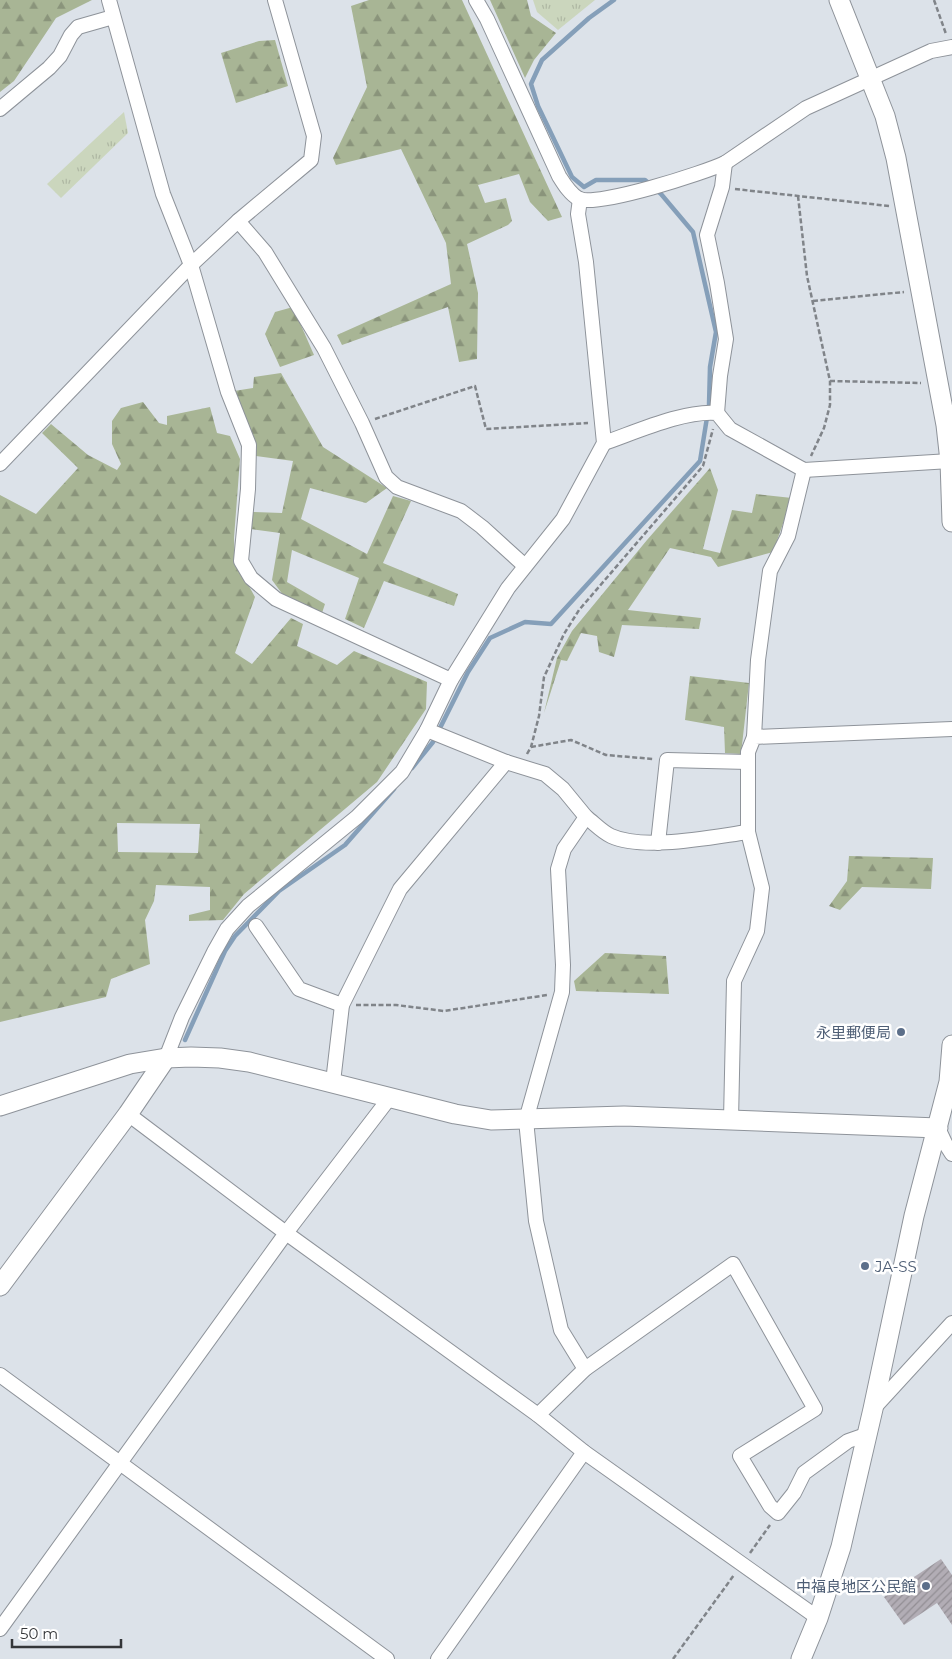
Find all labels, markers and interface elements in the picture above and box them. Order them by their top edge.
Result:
place label: 永里郵便局 [816,1023,891,1042]
marker: 永里郵便局 [895,1026,907,1038]
place label: JA-SS [874,1257,917,1276]
marker: JA-SS [859,1260,871,1272]
place label: 中福良地区公民館 [796,1577,916,1596]
marker: 中福良地区公民館 [920,1580,932,1592]
scale bar [12,1616,121,1648]
text: 50 m [20,1624,58,1643]

